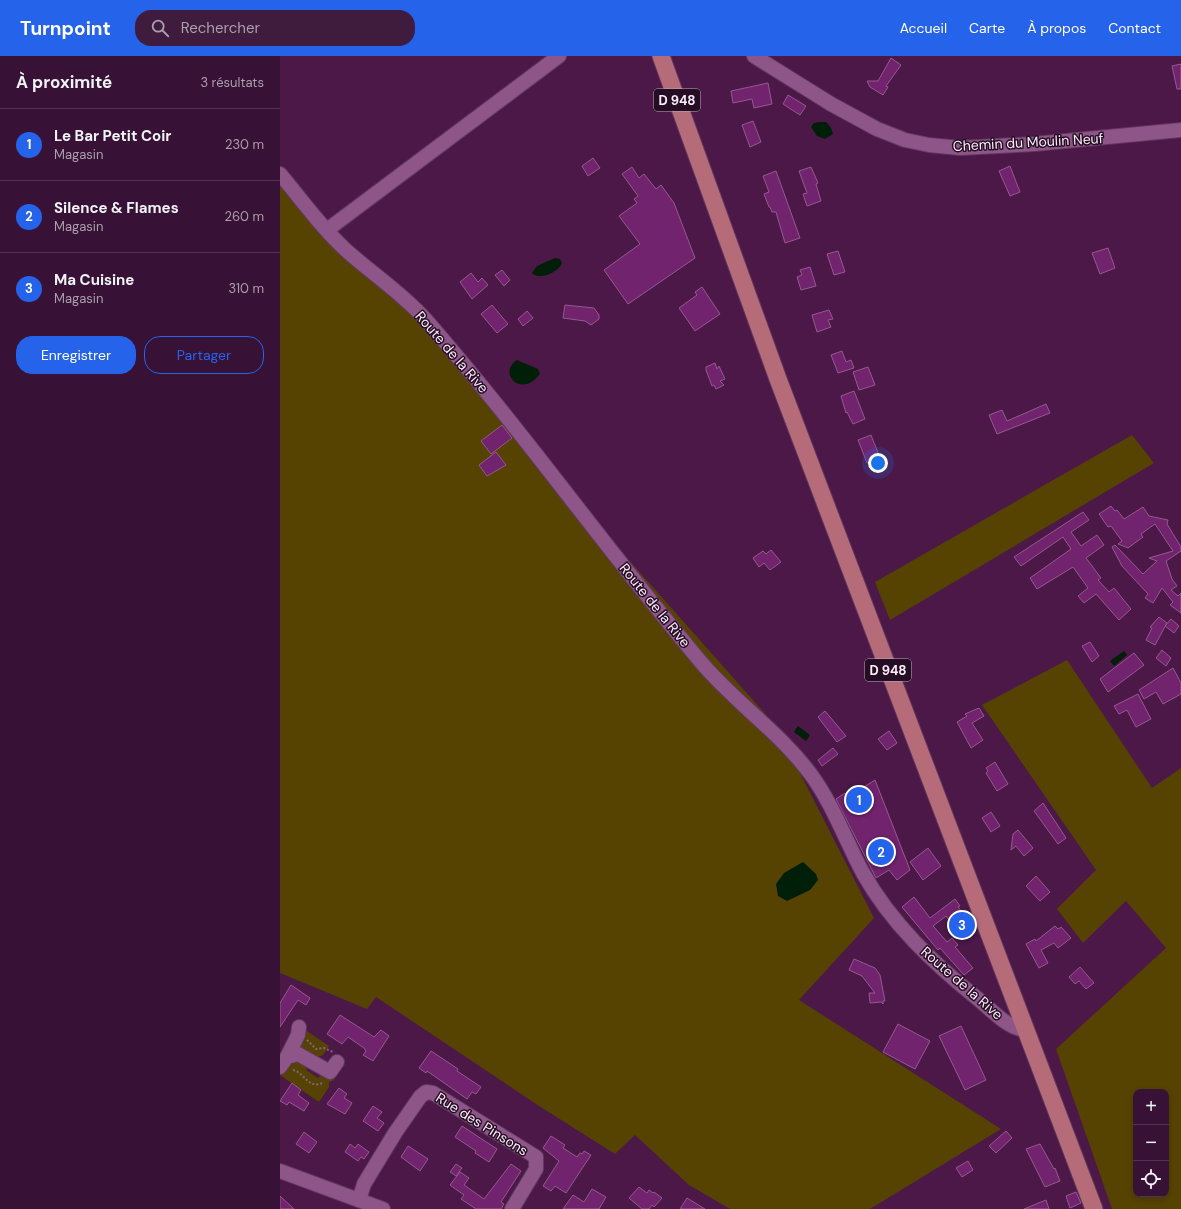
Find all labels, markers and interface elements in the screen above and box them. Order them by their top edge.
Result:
search box [135,10,415,46]
text: Turnpoint [20,16,111,41]
icon: search [149,17,171,39]
text: Rechercher [181,18,260,38]
text: Accueil [900,19,947,37]
text: Carte [969,19,1005,37]
text: À propos [1027,19,1086,37]
text: Contact [1108,19,1161,37]
text: À proximité [16,71,112,93]
text: 3 résultats [200,74,264,91]
road number: D 948 [654,89,700,111]
text: Le Bar Petit Coir [54,126,171,146]
street label: Chemin du Moulin Neuf [952,129,1104,155]
text: 1 [27,136,31,153]
text: 230 m [225,136,264,153]
text: Magasin [54,146,103,163]
text: Silence & Flames [54,198,179,218]
text: 2 [25,208,33,225]
text: 260 m [224,208,264,225]
text: Magasin [54,218,103,235]
text: Ma Cuisine [54,270,134,290]
text: 3 [25,280,33,297]
text: 310 m [229,280,264,297]
text: Magasin [54,290,103,307]
street label: Route de la Rive [411,307,493,397]
button: Enregistrer [16,336,136,374]
button: Partager [144,336,264,374]
your location [868,453,888,473]
street label: Route de la Rive [616,559,694,651]
road number: D 948 [865,659,911,681]
pin: 1 [846,785,872,815]
pin: 2 [868,837,894,867]
pin: 3 [949,910,975,940]
street label: Route de la Rive [917,942,1007,1024]
street label: Rue des Pinsons [433,1088,531,1160]
map controls [1133,1089,1169,1197]
button: + [1133,1089,1169,1125]
button: − [1133,1125,1169,1161]
button: locate [1133,1161,1169,1197]

